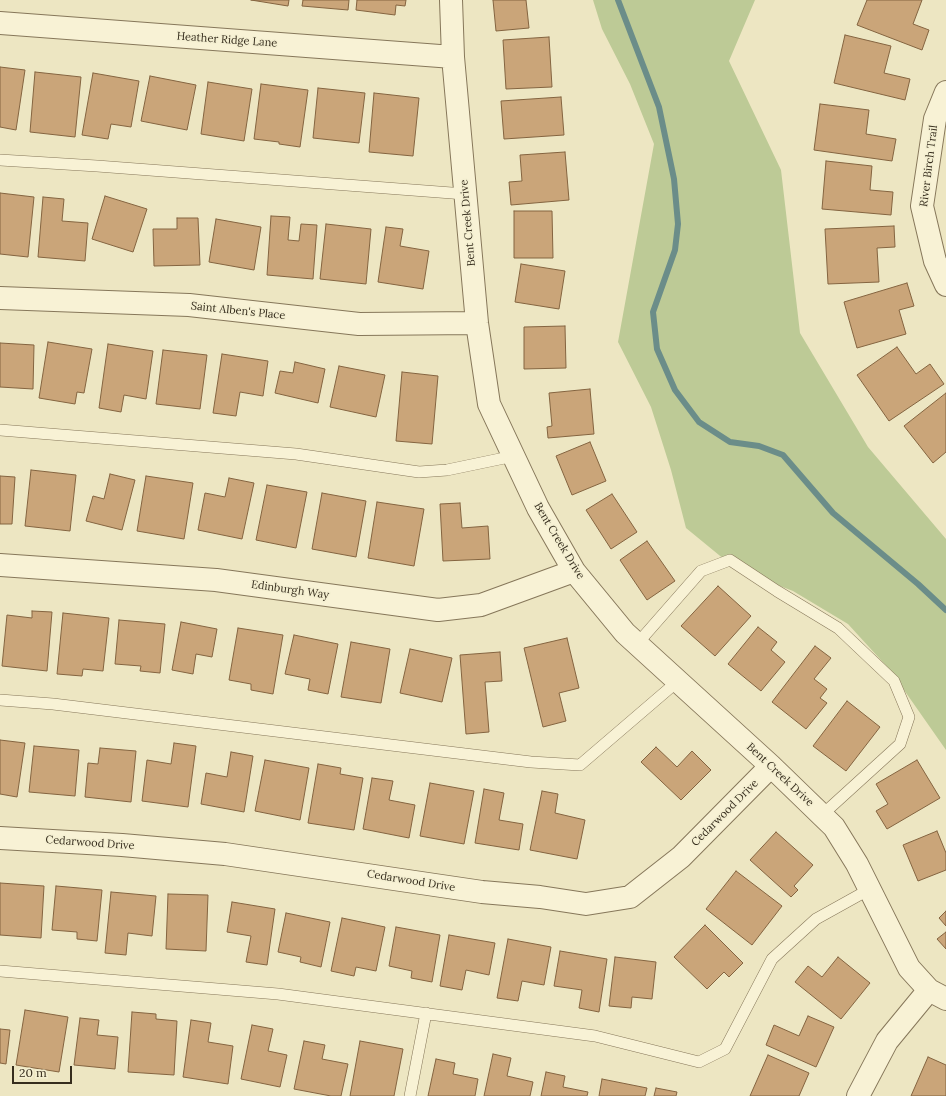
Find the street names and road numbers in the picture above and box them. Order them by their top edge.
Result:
street label: Heather Ridge Lane [176,30,278,50]
street label: River Birch Trail [917,124,941,208]
street label: Bent Creek Drive [458,179,478,267]
street label: Saint Alben's Place [190,299,286,323]
street label: Bent Creek Drive [531,500,587,582]
street label: Edinburgh Way [250,578,330,602]
street label: Bent Creek Drive [744,740,816,810]
street label: Cedarwood Drive [689,777,761,849]
street label: Cedarwood Drive [45,833,135,853]
street label: Cedarwood Drive [366,868,456,894]

